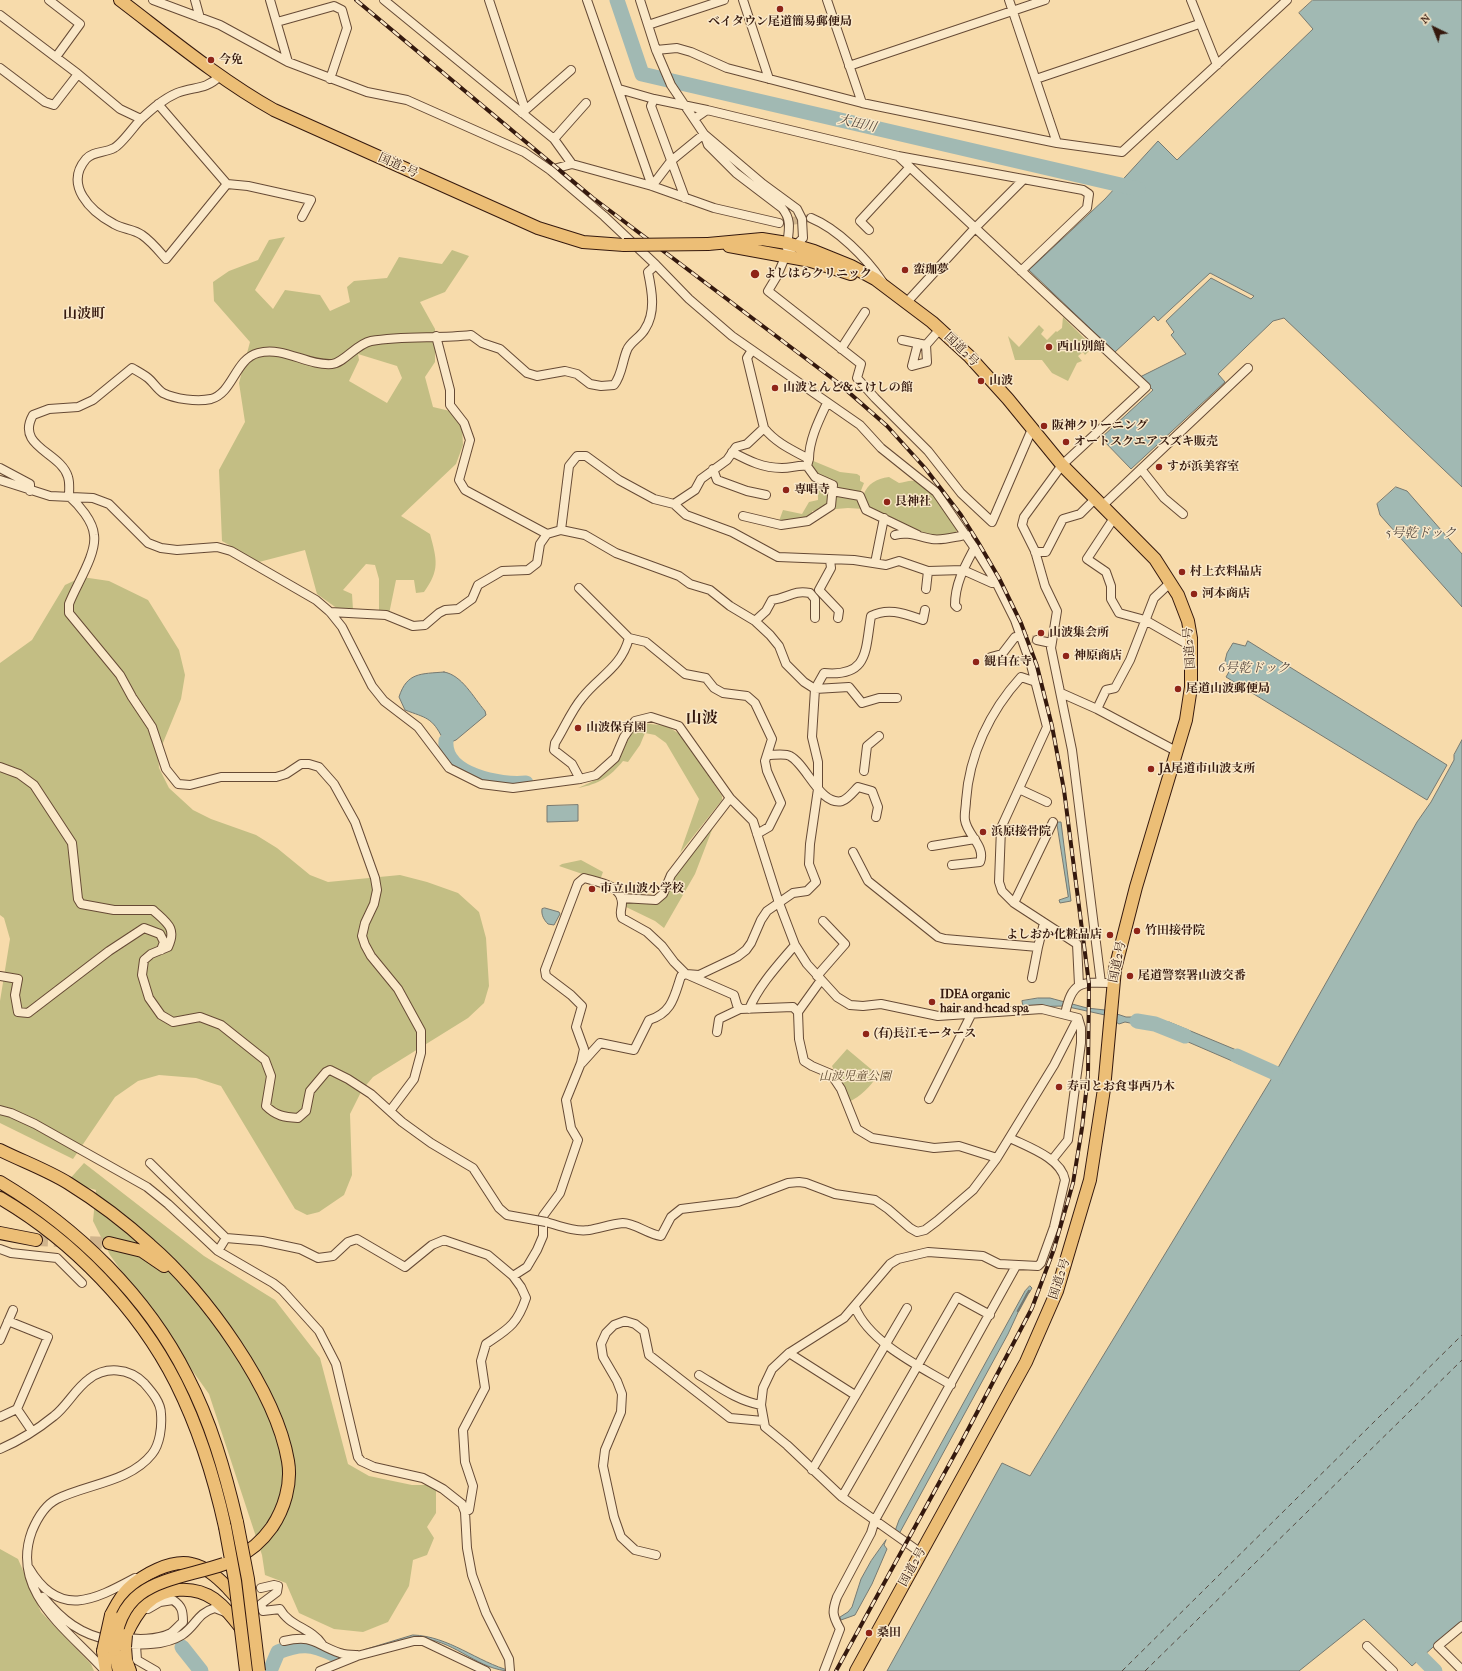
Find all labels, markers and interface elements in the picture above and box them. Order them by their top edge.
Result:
marker: ベイタウン尾道簡易郵便局 [775,4,785,14]
north arrow [1414,8,1454,48]
text: N [1418,11,1433,26]
place label: ベイタウン尾道簡易郵便局 [708,15,852,29]
place label: 今免 [219,53,243,67]
marker: 今免 [206,55,216,65]
water label: 大田川 [836,112,878,136]
street label: 国道2号 [376,151,420,181]
place label: 蛮珈夢 [913,263,949,277]
marker: 蛮珈夢 [900,265,910,275]
place label: よしはらクリニック [764,267,872,281]
marker: よしはらクリニック [749,268,761,280]
district label: 山波町 [63,307,105,323]
street label: 国道2号 [941,330,981,370]
place label: 西山別館 [1057,340,1105,354]
marker: 西山別館 [1044,342,1054,352]
place label: 山波 [989,374,1013,388]
marker: 山波 [976,376,986,386]
place label: 山波とんど&こけしの館 [783,381,913,395]
marker: 山波とんど&こけしの館 [770,383,780,393]
place label: 阪神クリーニング [1052,419,1148,433]
marker: 阪神クリーニング [1039,421,1049,431]
place label: オートスクエアスズキ販売 [1074,435,1218,449]
marker: オートスクエアスズキ販売 [1061,437,1071,447]
place label: すが浜美容室 [1167,460,1239,474]
marker: すが浜美容室 [1154,462,1164,472]
place label: 専唱寺 [794,483,830,497]
marker: 専唱寺 [781,485,791,495]
place label: 艮神社 [895,495,931,509]
marker: 艮神社 [882,497,892,507]
water label: 5号乾ドック [1386,526,1456,542]
place label: 村上衣料品店 [1190,565,1262,579]
marker: 村上衣料品店 [1177,567,1187,577]
place label: 河本商店 [1202,587,1250,601]
marker: 河本商店 [1189,589,1199,599]
place label: 山波集会所 [1049,626,1109,640]
street label: 国道2号 [1181,626,1199,670]
marker: 山波集会所 [1036,628,1046,638]
place label: 神原商店 [1074,649,1122,663]
marker: 神原商店 [1061,651,1071,661]
place label: 観自在寺 [984,655,1032,669]
marker: 観自在寺 [971,657,981,667]
water label: 6号乾ドック [1218,661,1290,677]
place label: 尾道山波郵便局 [1186,682,1270,696]
marker: 尾道山波郵便局 [1173,684,1183,694]
district label: 山波 [686,709,718,729]
place label: 山波保育園 [586,721,646,735]
marker: 山波保育園 [573,723,583,733]
place label: JA尾道市山波支所 [1159,762,1255,776]
marker: JA尾道市山波支所 [1146,764,1156,774]
place label: 浜原接骨院 [991,825,1051,839]
marker: 浜原接骨院 [978,827,988,837]
place label: 市立山波小学校 [600,882,684,896]
marker: 市立山波小学校 [587,884,597,894]
place label: 竹田接骨院 [1145,924,1205,938]
marker: 竹田接骨院 [1132,926,1142,936]
place label: よしおか化粧品店 [1006,928,1102,942]
marker: よしおか化粧品店 [1105,930,1115,940]
street label: 国道2号 [1107,940,1129,984]
place label: 尾道警察署山波交番 [1138,969,1246,983]
marker: 尾道警察署山波交番 [1125,971,1135,981]
place label: IDEA organic hair and head spa [940,988,1029,1016]
marker: IDEA organic hair and head spa [927,997,937,1007]
place label: (有)長江モータース [874,1027,976,1041]
marker: (有)長江モータース [861,1029,871,1039]
park label: 山波児童公園 [819,1070,891,1084]
place label: 寿司とお食事西乃木 [1067,1080,1175,1094]
marker: 寿司とお食事西乃木 [1054,1082,1064,1092]
street label: 国道2号 [1047,1257,1073,1301]
street label: 国道2号 [896,1545,930,1589]
place label: 桑田 [877,1626,901,1640]
marker: 桑田 [864,1628,874,1638]

